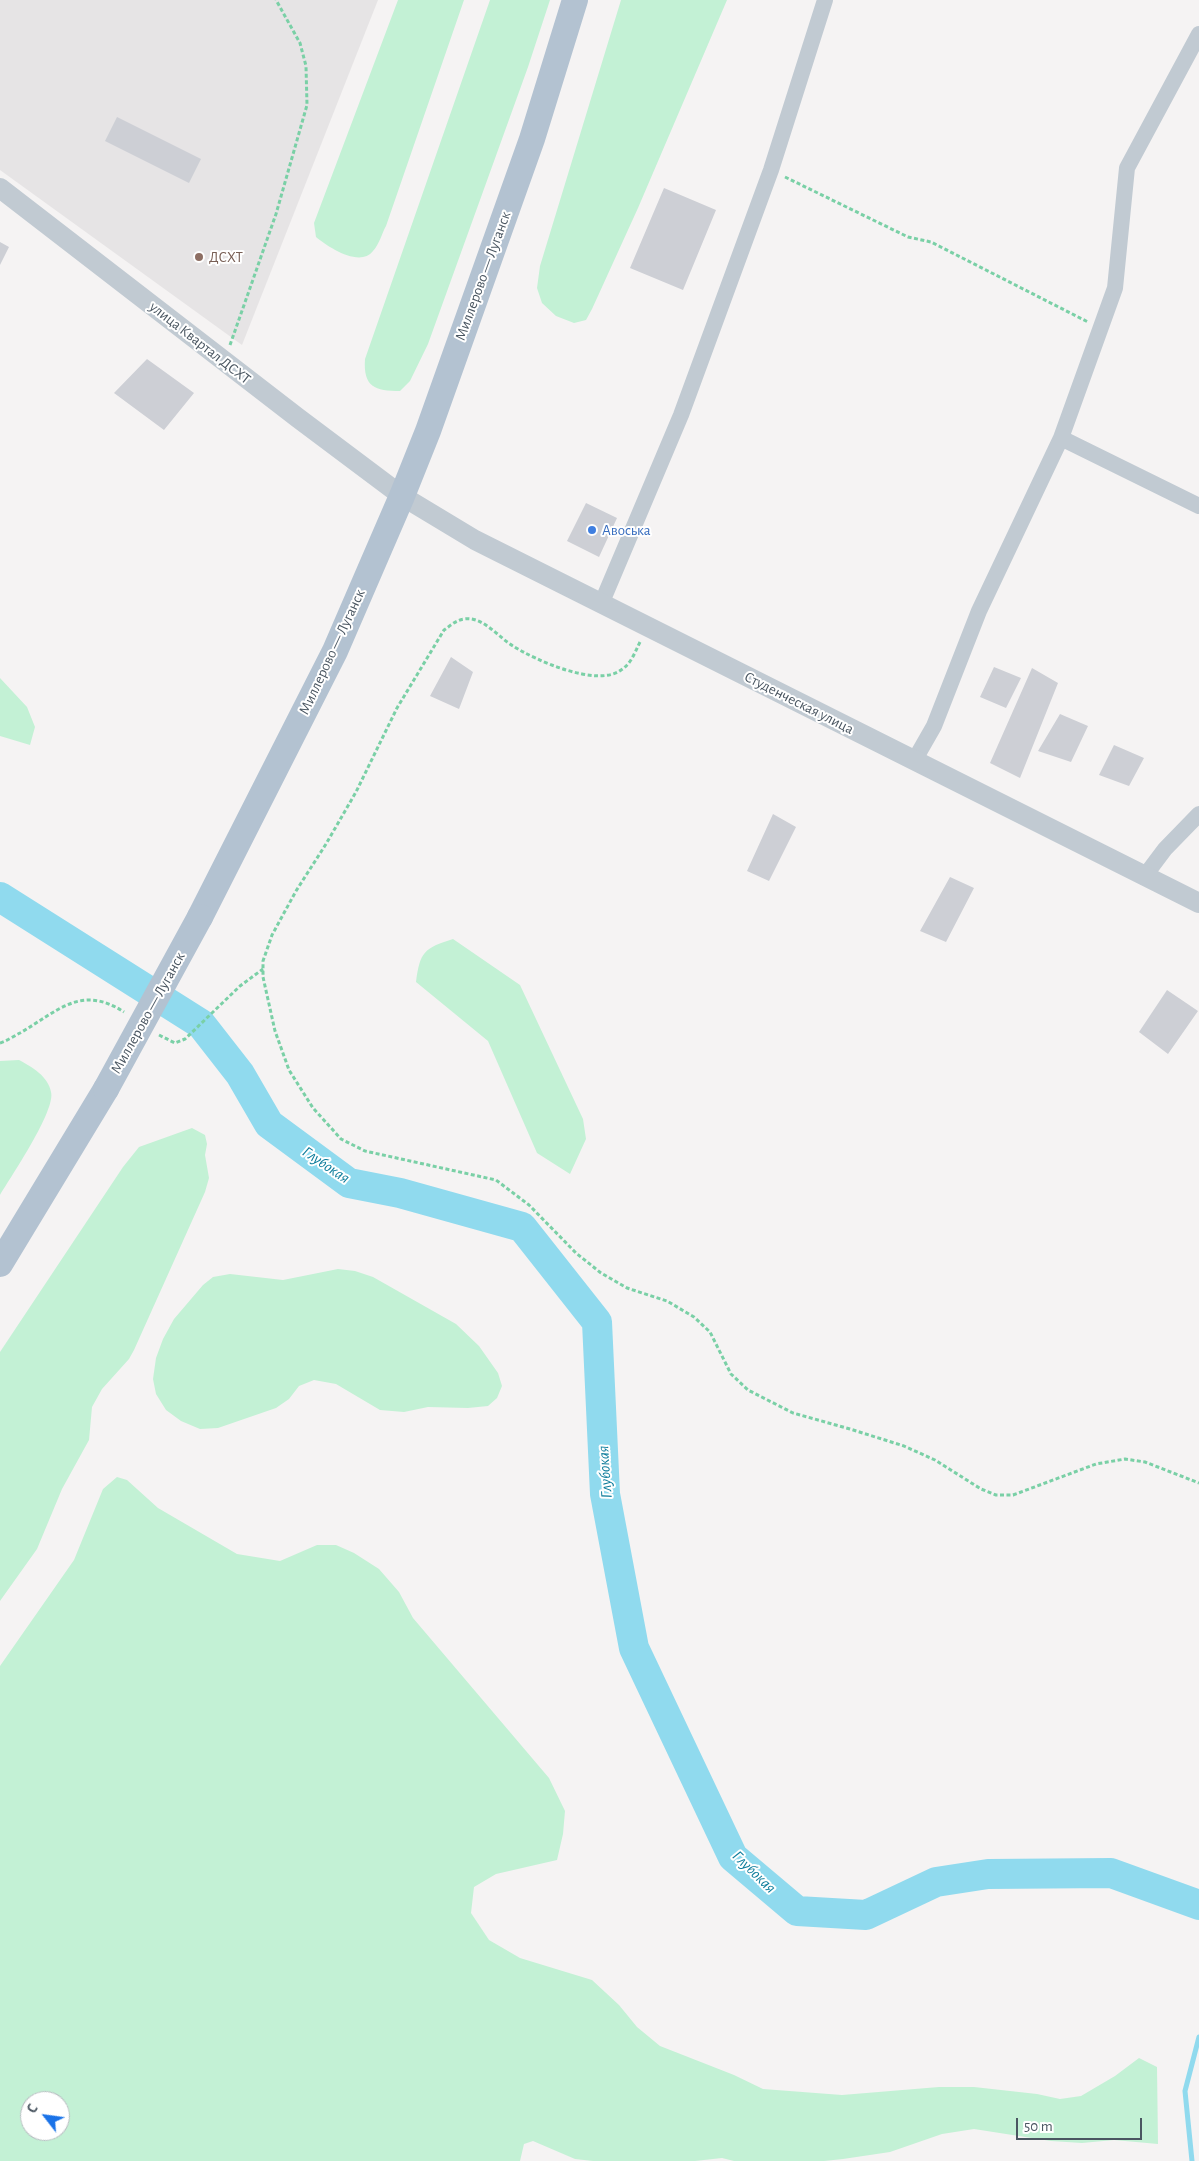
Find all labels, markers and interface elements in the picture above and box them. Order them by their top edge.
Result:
street label: Миллерово — Луганск [451,209,515,343]
place label: ДСХТ [209,248,243,266]
marker: ДСХТ [193,251,205,263]
street label: улица Квартал ДСХТ [146,298,254,388]
place label: Авоська [602,521,650,539]
marker: Авоська [586,524,598,536]
street label: Миллерово — Луганск [295,586,369,718]
street label: Студенческая улица [741,668,857,738]
street label: Миллерово — Луганск [107,949,189,1077]
water label: Глубокая [299,1142,353,1188]
water label: Глубокая [594,1445,616,1499]
water label: Глубокая [728,1847,780,1897]
north arrow [20,2091,70,2141]
text: С [25,2102,41,2116]
scale bar [1019,2108,1145,2140]
text: 50 m [1024,2119,1053,2134]

